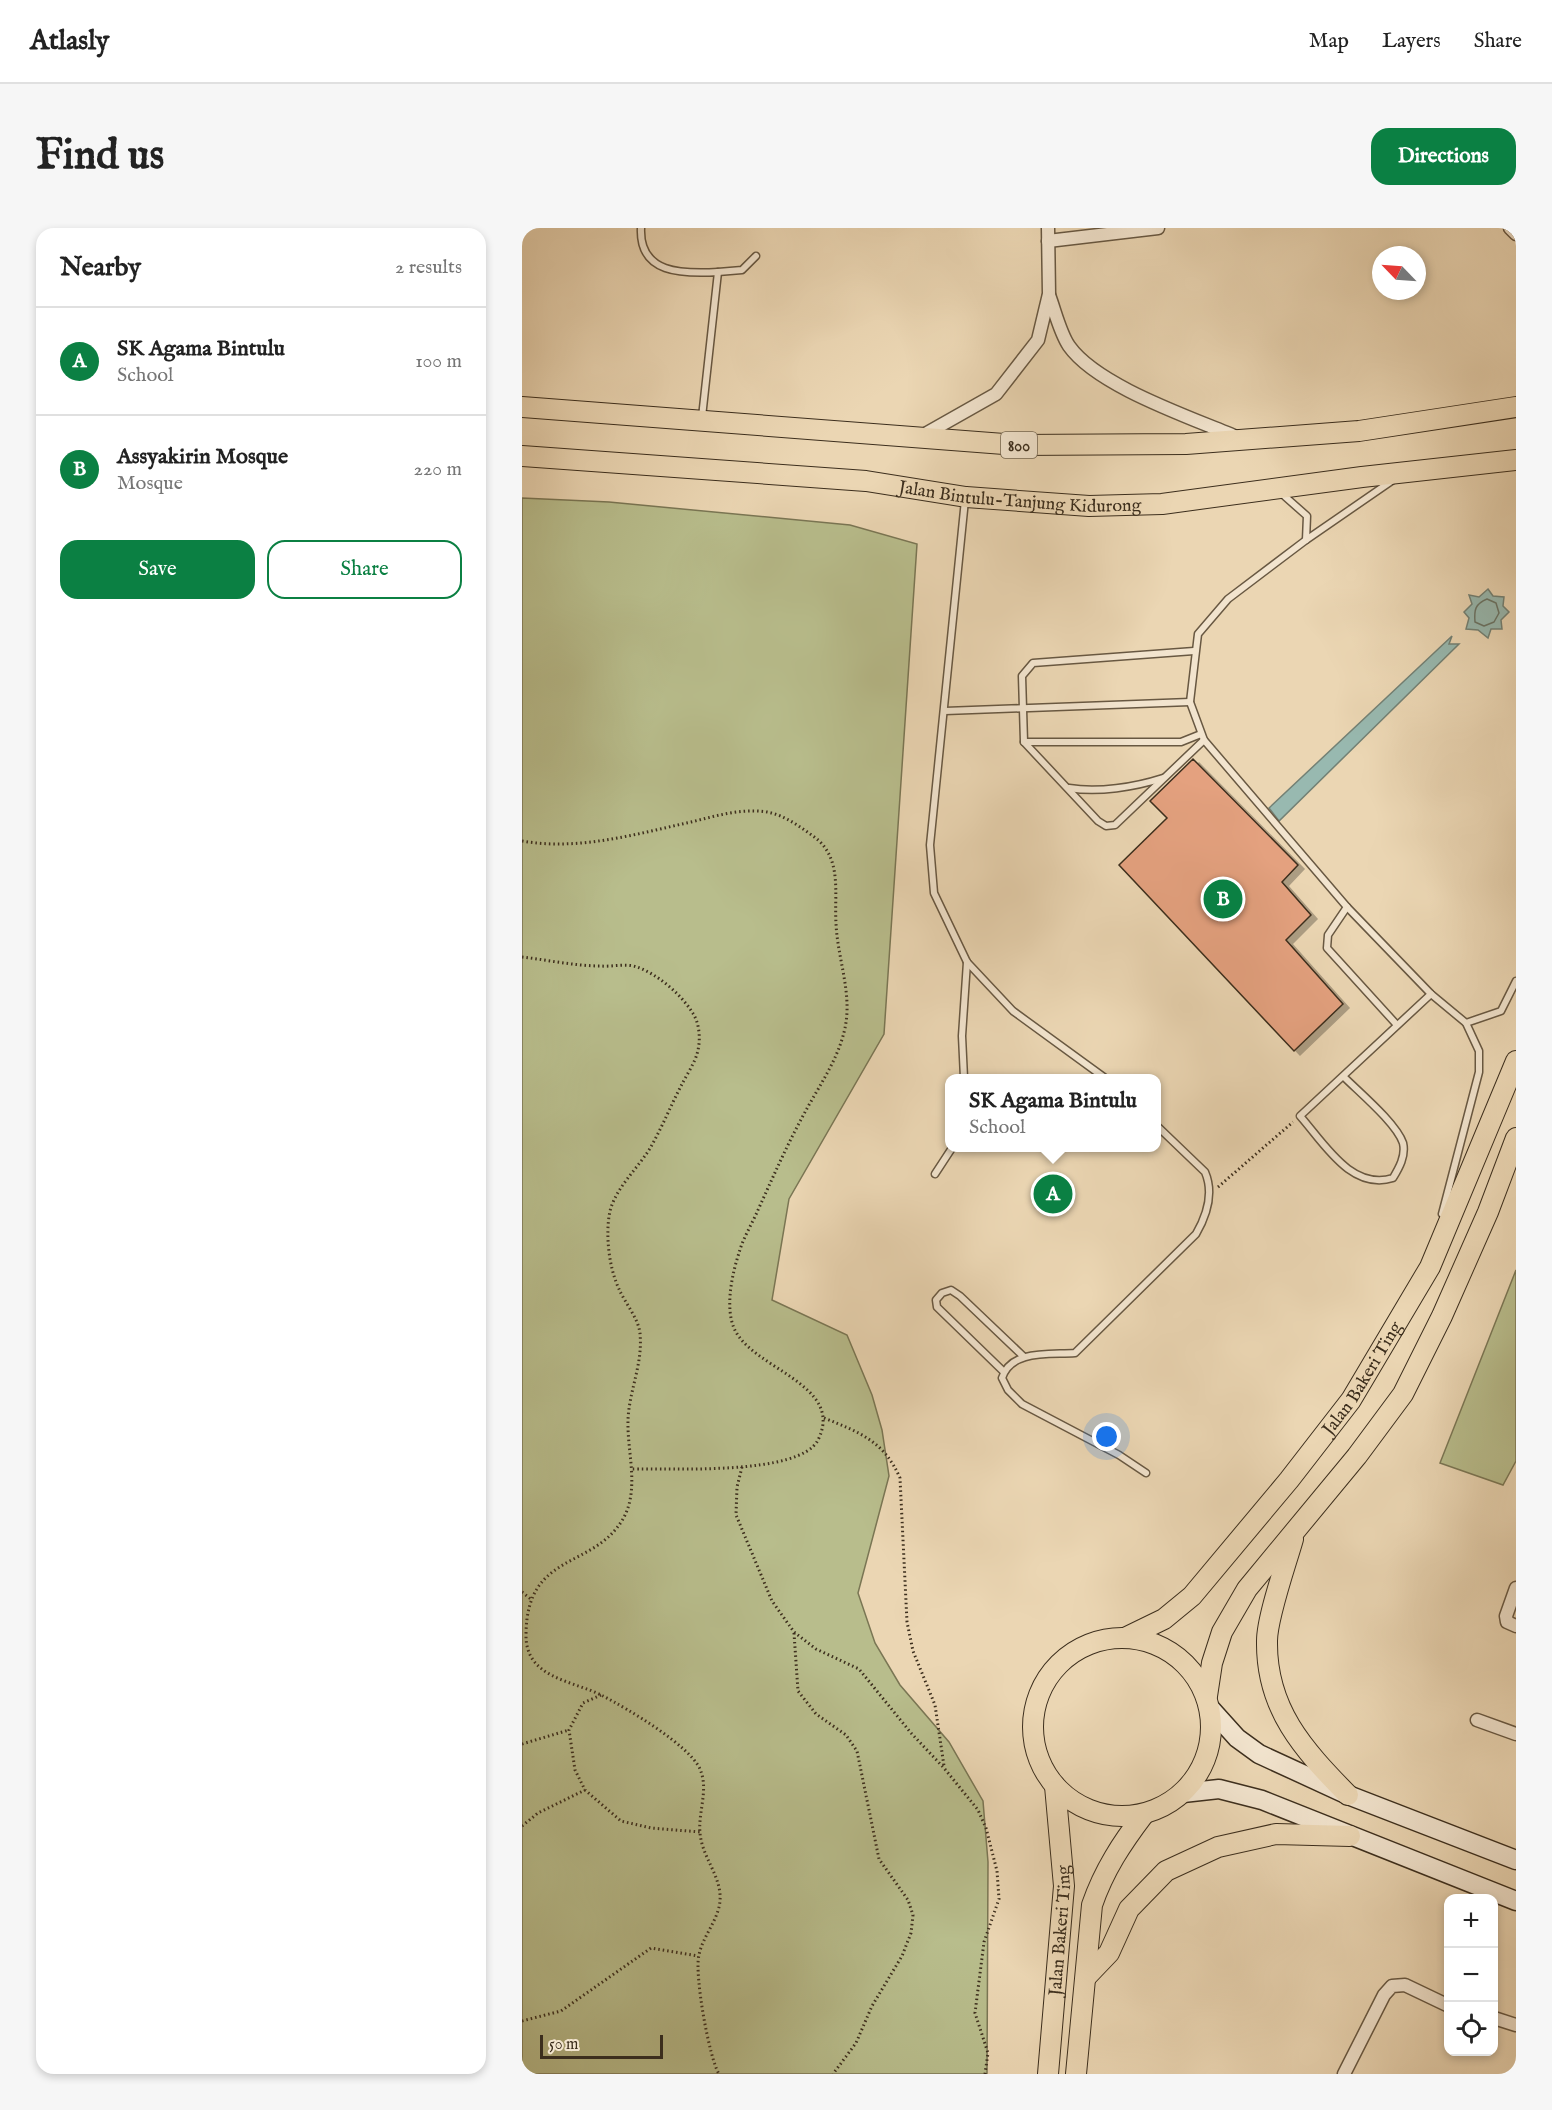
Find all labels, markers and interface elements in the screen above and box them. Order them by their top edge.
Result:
text: Atlasly [30,24,109,59]
text: Map [1309,28,1349,55]
text: Layers [1382,28,1441,55]
text: Share [1474,28,1522,55]
button: Directions [1371,128,1516,185]
text: Find us [36,130,164,183]
north arrow [1372,246,1426,300]
text: Nearby [60,251,141,284]
text: 2 results [395,255,462,280]
text: SK Agama Bintulu [117,335,285,363]
text: A [73,349,86,374]
text: 100 m [415,349,462,374]
text: School [117,363,173,388]
road number: 800 [1001,432,1037,458]
text: Assyakirin Mosque [117,443,288,471]
text: B [73,457,86,482]
text: 220 m [414,457,462,482]
text: Mosque [117,471,183,496]
street label: Jalan Bintulu-Tanjung Kidurong [895,476,1142,519]
button: Save [60,540,255,599]
button: Share [267,540,462,599]
pin: B [1204,876,1242,922]
popup [945,1074,1161,1152]
text: SK Agama Bintulu [969,1087,1137,1115]
text: School [969,1115,1025,1140]
pin: A [1034,1172,1072,1216]
street label: Jalan Bakeri Ting [1317,1318,1408,1442]
your location [1092,1422,1121,1451]
street label: Jalan Bakeri Ting [1045,1864,1077,1999]
map controls [1444,1894,1498,2056]
button: + [1444,1894,1498,1948]
button: − [1444,1948,1498,2002]
button: locate [1444,2002,1498,2056]
scale bar [540,2032,663,2060]
text: 50 m [549,2035,578,2055]

